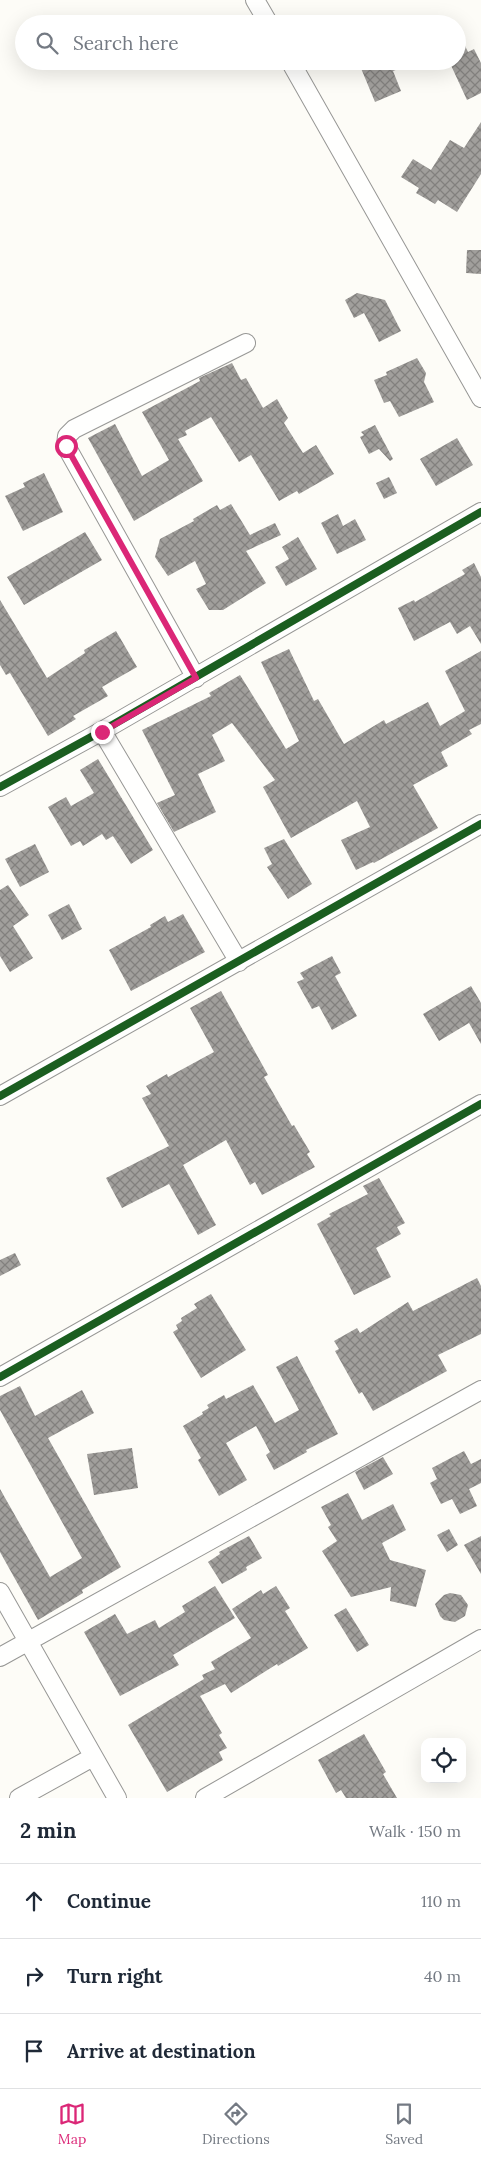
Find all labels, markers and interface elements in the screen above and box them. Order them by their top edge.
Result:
search box [15,15,466,70]
icon: search [33,29,61,57]
text: Search here [73,31,179,55]
route start [55,435,78,458]
route end [91,721,114,744]
map controls [421,1738,466,1783]
button: locate [421,1738,466,1783]
text: 2 min [20,1817,76,1844]
text: Walk · 150 m [369,1821,461,1841]
icon: ahead [20,1887,48,1915]
text: Continue [67,1889,151,1913]
text: 110 m [421,1891,461,1911]
icon: right [20,1962,48,1990]
text: Turn right [67,1964,163,1988]
text: 40 m [424,1966,461,1986]
icon: arrive [20,2037,48,2065]
text: Arrive at destination [67,2039,256,2063]
tab: Map [58,2100,86,2148]
tab: Directions [202,2100,270,2148]
tab: Saved [385,2100,423,2148]

